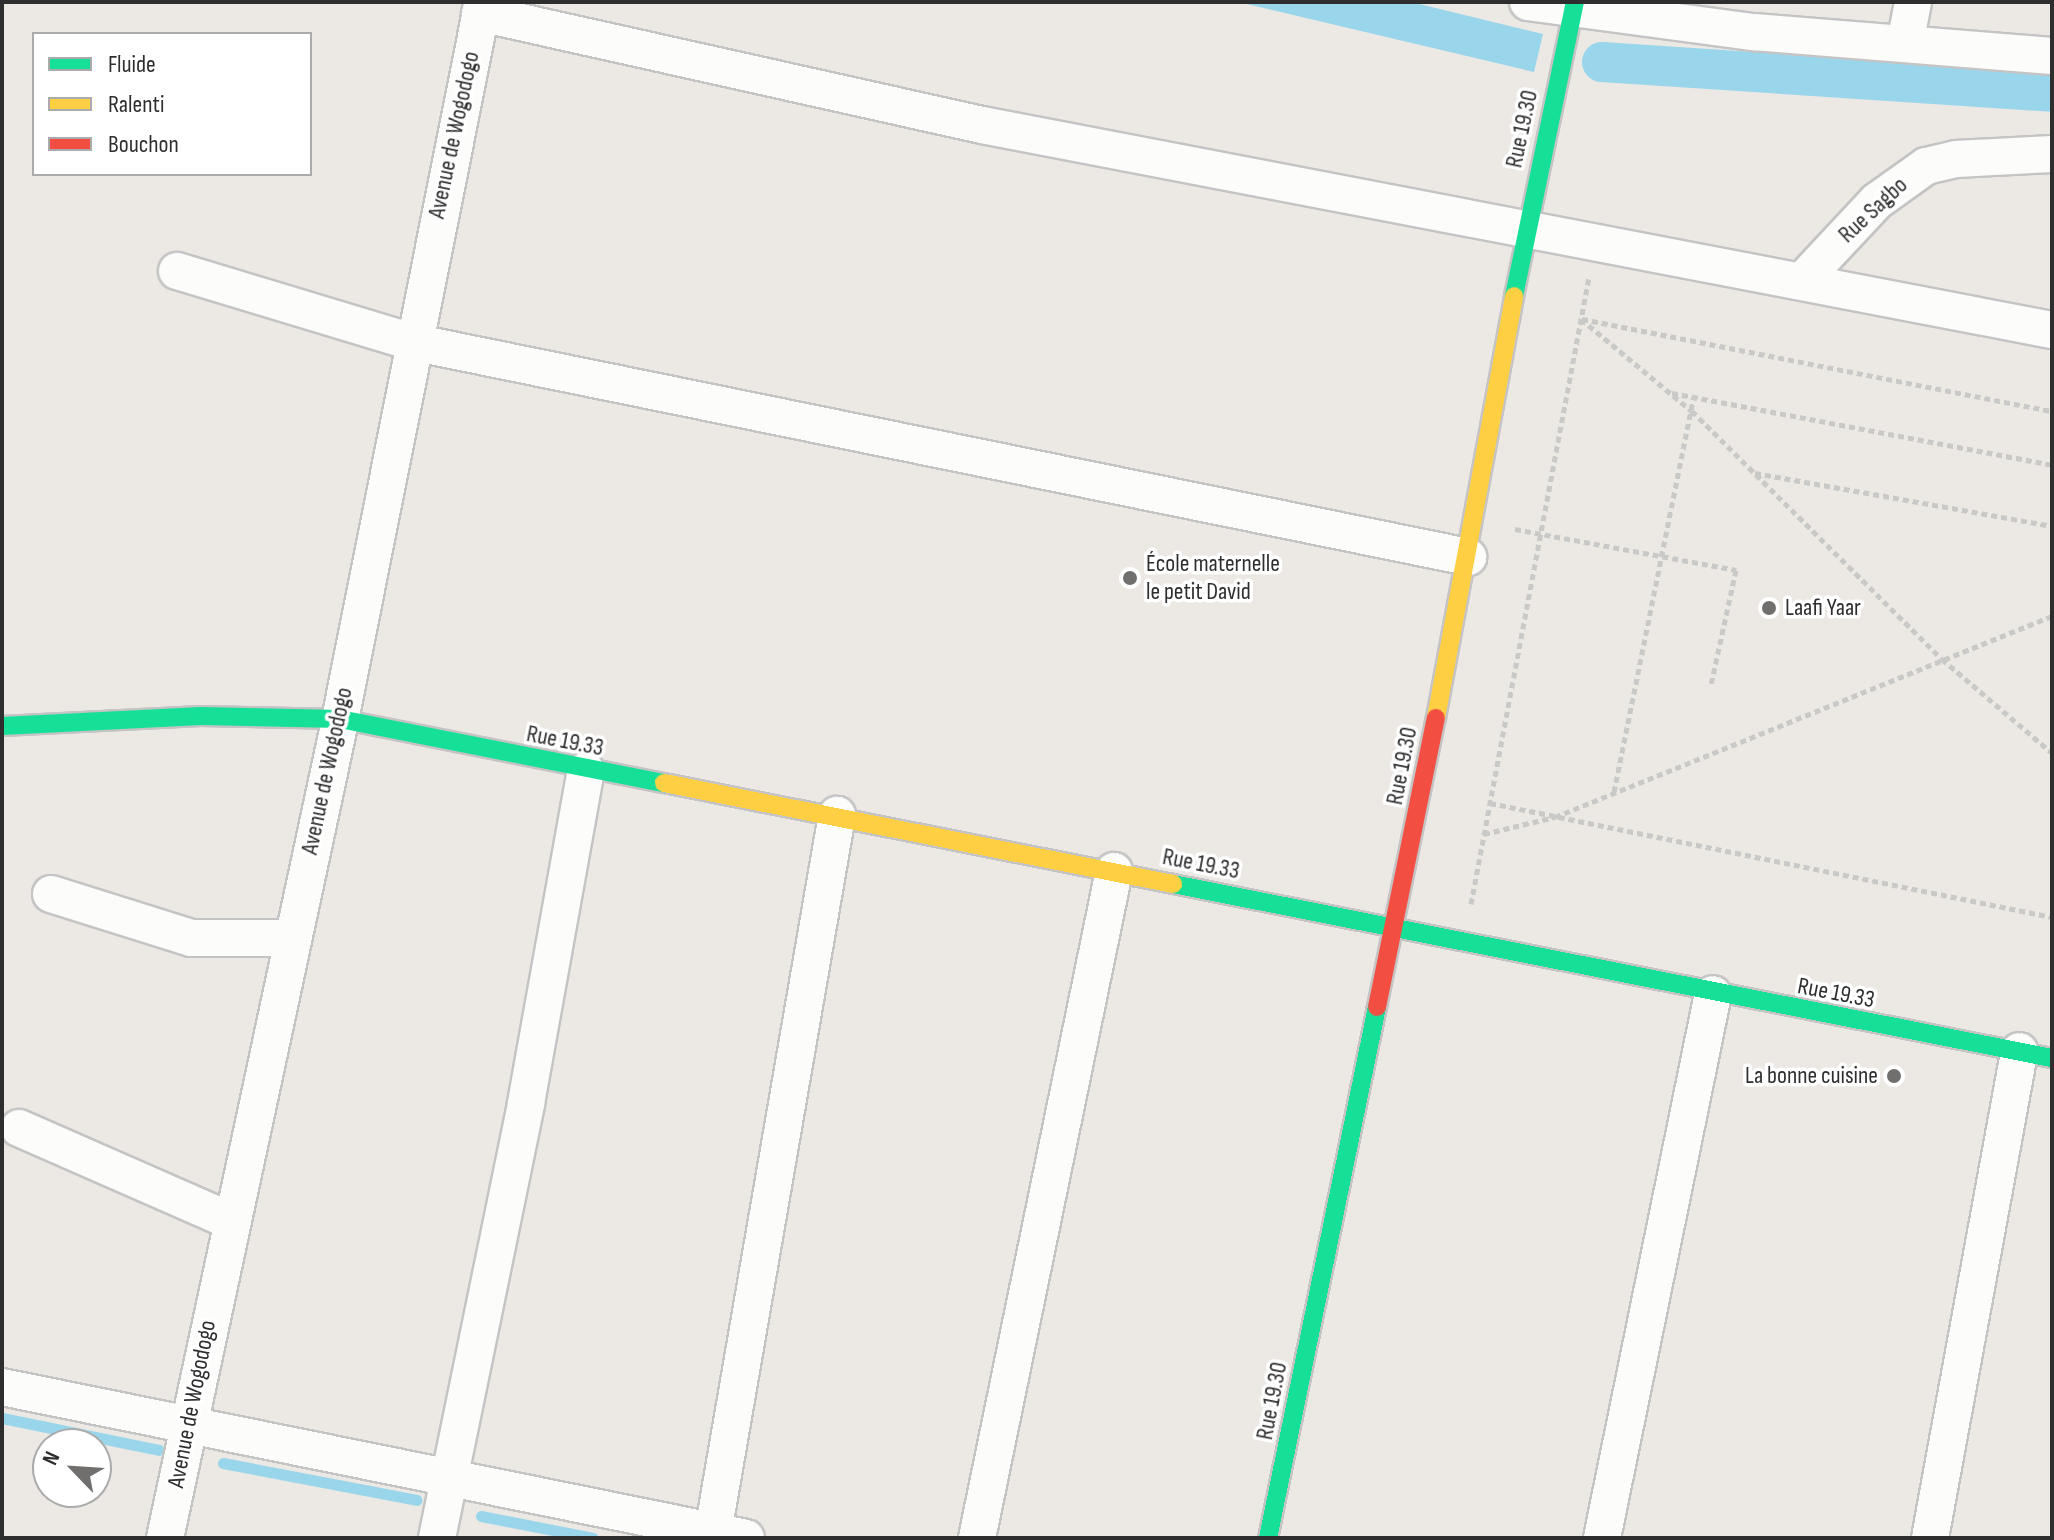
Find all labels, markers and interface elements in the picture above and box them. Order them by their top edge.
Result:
legend [32,32,312,176]
street label: Avenue de Wogodogo [422,49,486,221]
text: Fluide [108,50,156,79]
street label: Rue 19.30 [1500,88,1544,170]
text: Ralenti [108,90,164,119]
text: Bouchon [108,130,179,159]
street label: Rue Sagbo [1833,171,1913,249]
place label: École maternelle le petit David [1146,550,1280,606]
marker: École maternelle le petit David [1121,569,1139,587]
place label: Laafi Yaar [1785,594,1861,622]
marker: Laafi Yaar [1760,599,1778,617]
street label: Avenue de Wogodogo [295,685,359,857]
street label: Rue 19.33 [524,719,606,763]
street label: Rue 19.30 [1380,725,1424,807]
street label: Rue 19.33 [1160,842,1242,886]
street label: Rue 19.33 [1795,971,1877,1015]
place label: La bonne cuisine [1745,1062,1878,1090]
marker: La bonne cuisine [1885,1067,1903,1085]
street label: Avenue de Wogodogo [162,1318,222,1490]
street label: Rue 19.30 [1250,1360,1294,1442]
north arrow [32,1428,112,1508]
text: N [37,1447,66,1470]

